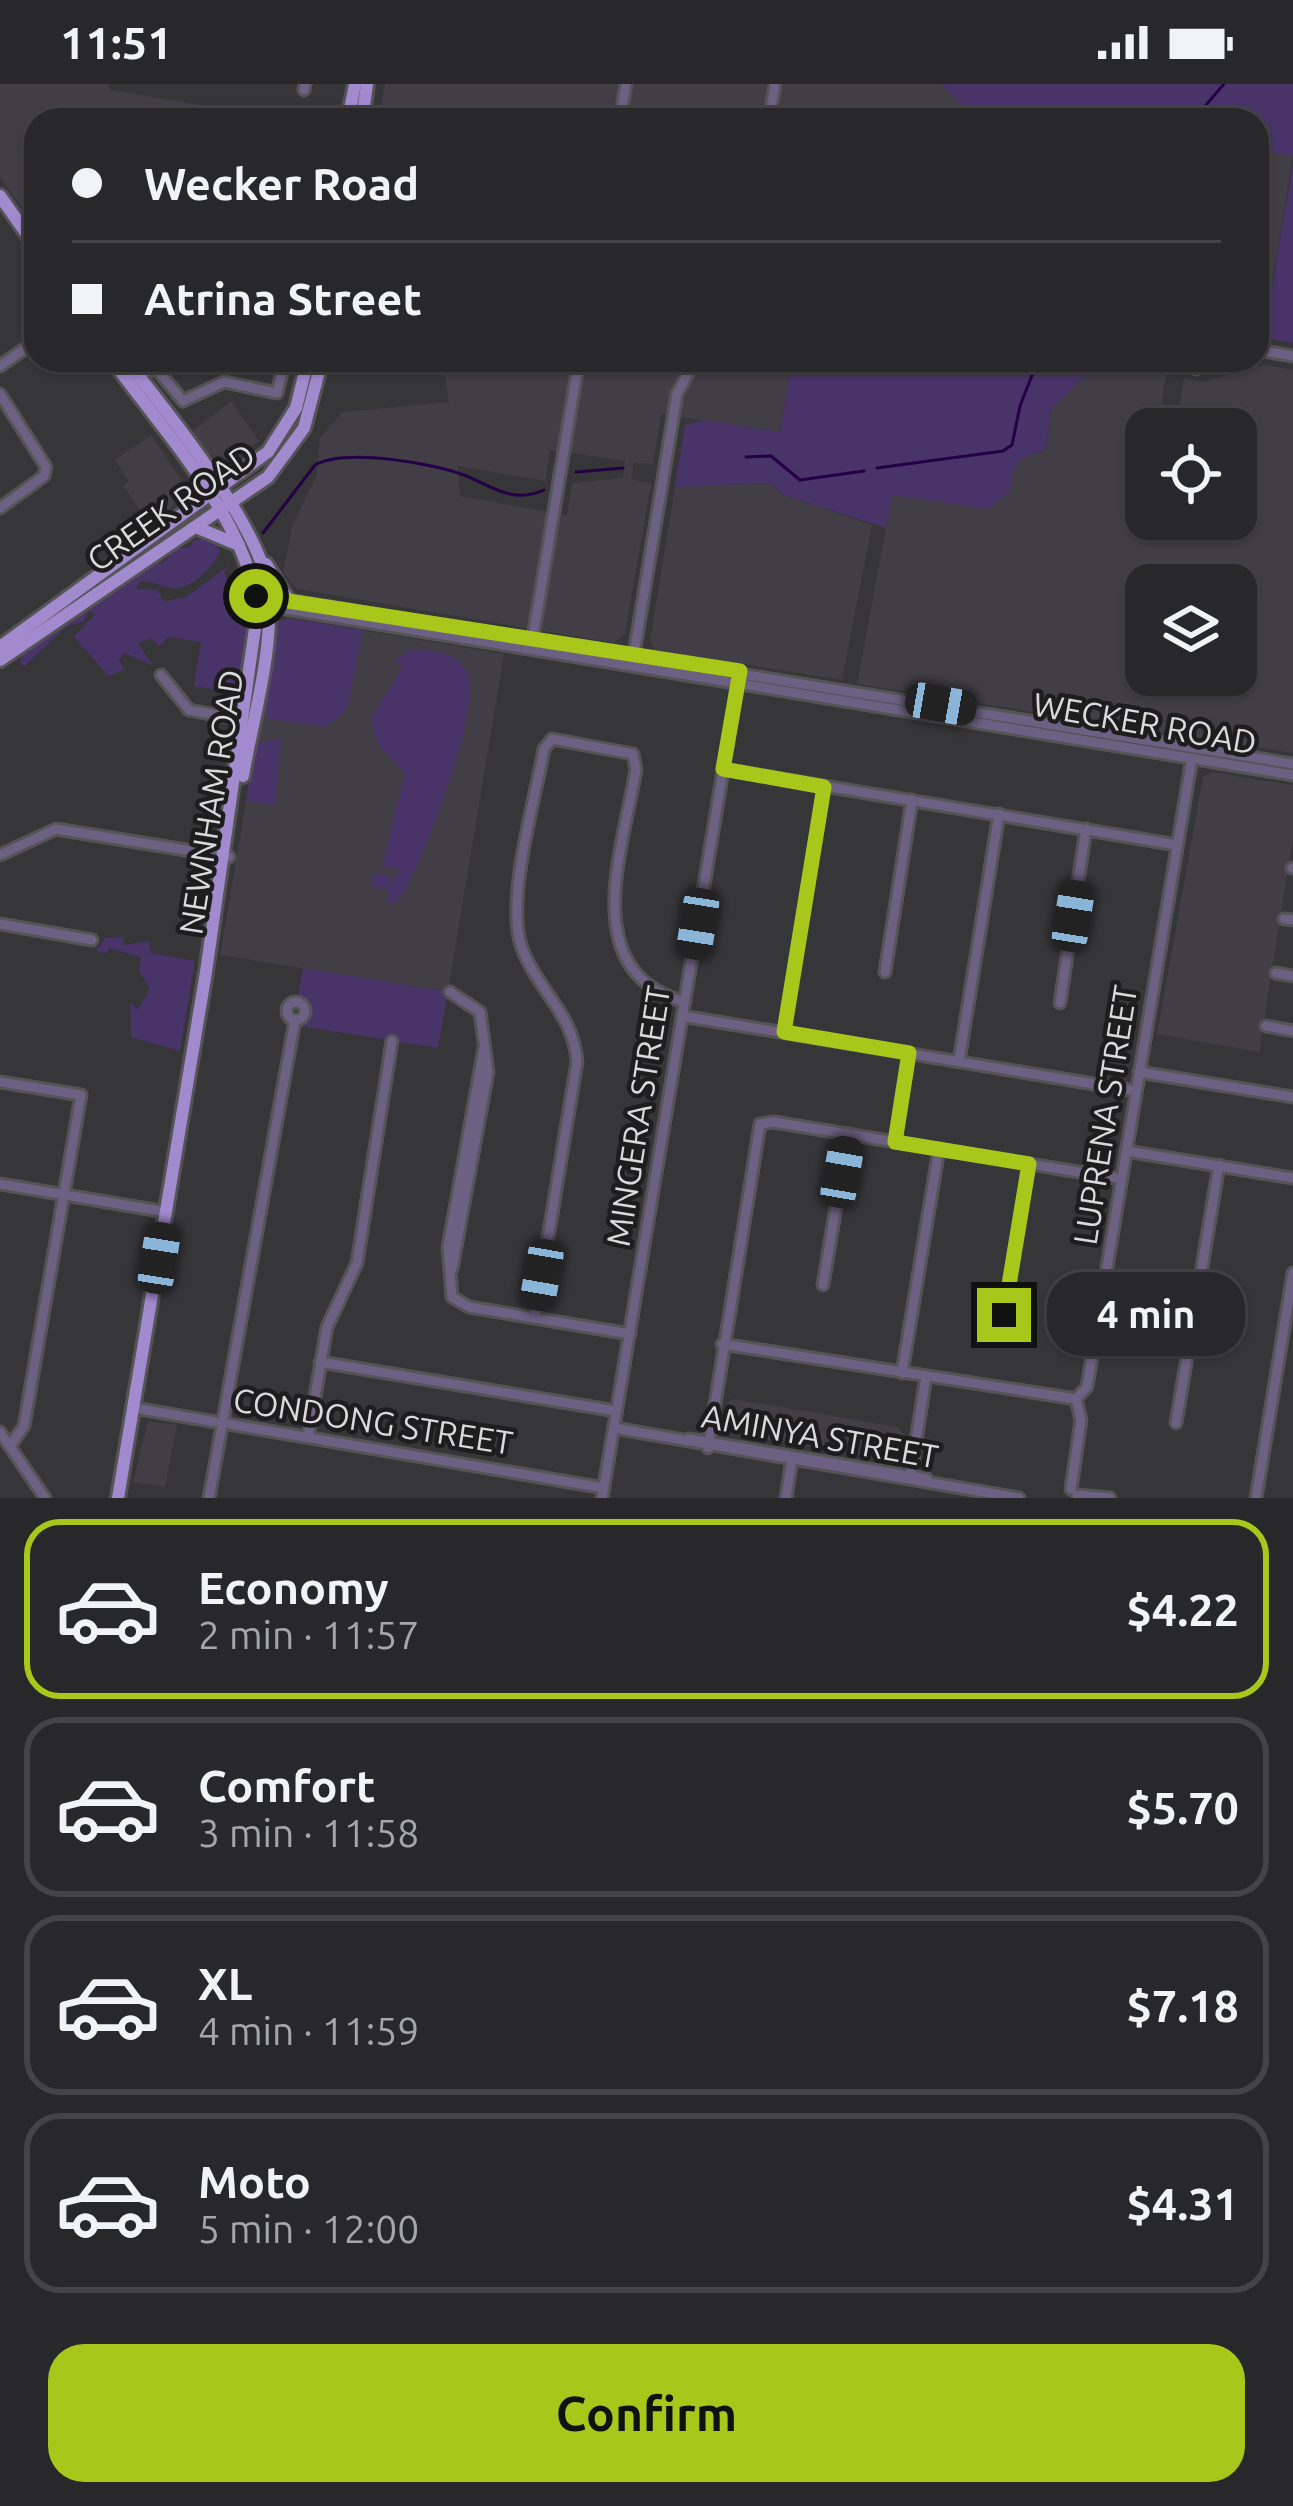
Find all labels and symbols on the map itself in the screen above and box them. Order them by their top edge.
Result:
street label: CREEK ROAD [80,435,262,578]
route start [229,569,283,623]
street label: NEWNHAM ROAD [171,667,250,937]
car [902,680,980,728]
street label: WECKER ROAD [1031,685,1260,760]
car [1050,878,1096,954]
car [675,886,721,962]
street label: MINGERA STREET [599,983,676,1249]
street label: LUPRENA STREET [1066,983,1143,1247]
car [818,1133,866,1211]
car [136,1220,182,1296]
car [518,1236,566,1314]
callout: 4 min [1046,1273,1244,1357]
route end [977,1288,1031,1342]
street label: CONDONG STREET [231,1380,515,1461]
street label: AMINYA STREET [699,1396,941,1475]

